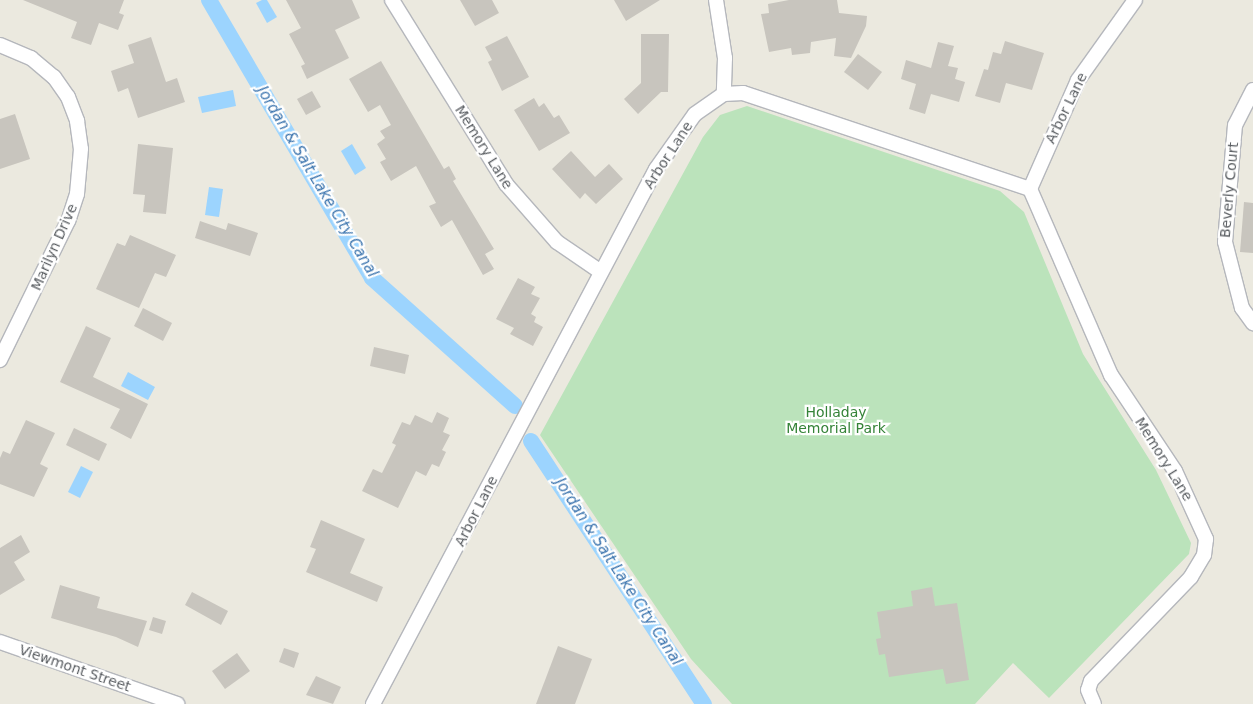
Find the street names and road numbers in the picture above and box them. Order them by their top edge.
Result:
street label: Arbor Lane [1042,70,1090,146]
street label: Memory Lane [452,102,516,192]
street label: Arbor Lane [640,118,696,192]
street label: Beverly Court [1216,141,1242,239]
street label: Marilyn Drive [27,201,81,293]
street label: Memory Lane [1132,414,1196,504]
street label: Arbor Lane [451,473,501,549]
street label: Viewmont Street [17,641,133,695]

